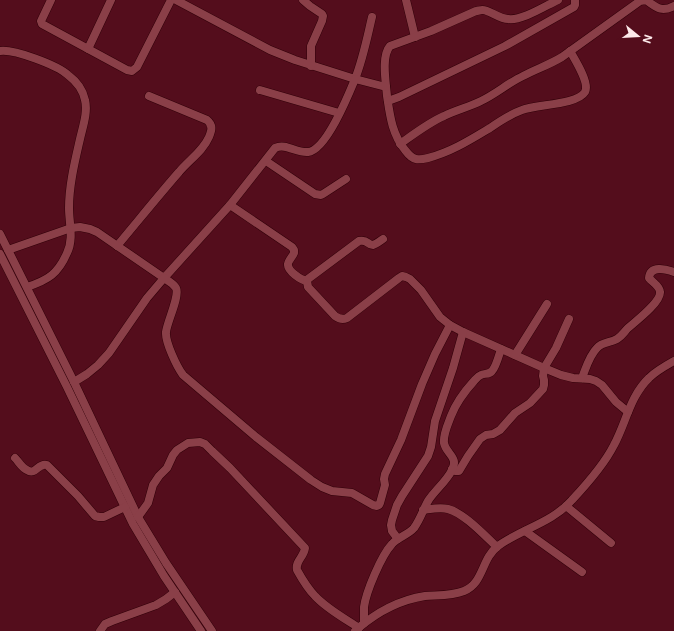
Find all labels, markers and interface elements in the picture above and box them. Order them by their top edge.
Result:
north arrow [618,16,658,56]
text: N [640,33,655,45]

